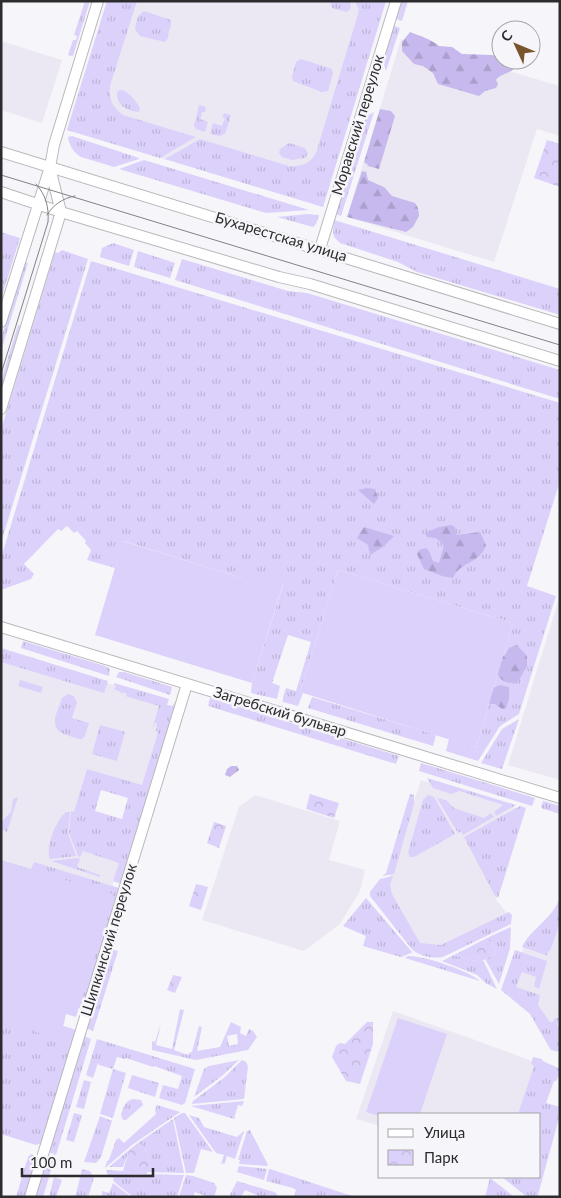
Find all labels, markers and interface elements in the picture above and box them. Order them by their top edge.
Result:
north arrow [491,20,541,70]
text: С [497,26,516,45]
street label: Моравский переулок [327,52,387,197]
street label: Бухарестская улица [213,207,349,265]
street label: Загребский бульвар [212,682,349,740]
street label: Шипкинский переулок [76,861,140,1018]
legend [378,1113,541,1178]
text: Улица [424,1123,465,1141]
scale bar [22,1146,154,1178]
text: Парк [424,1148,459,1166]
text: 100 m [30,1153,72,1171]

